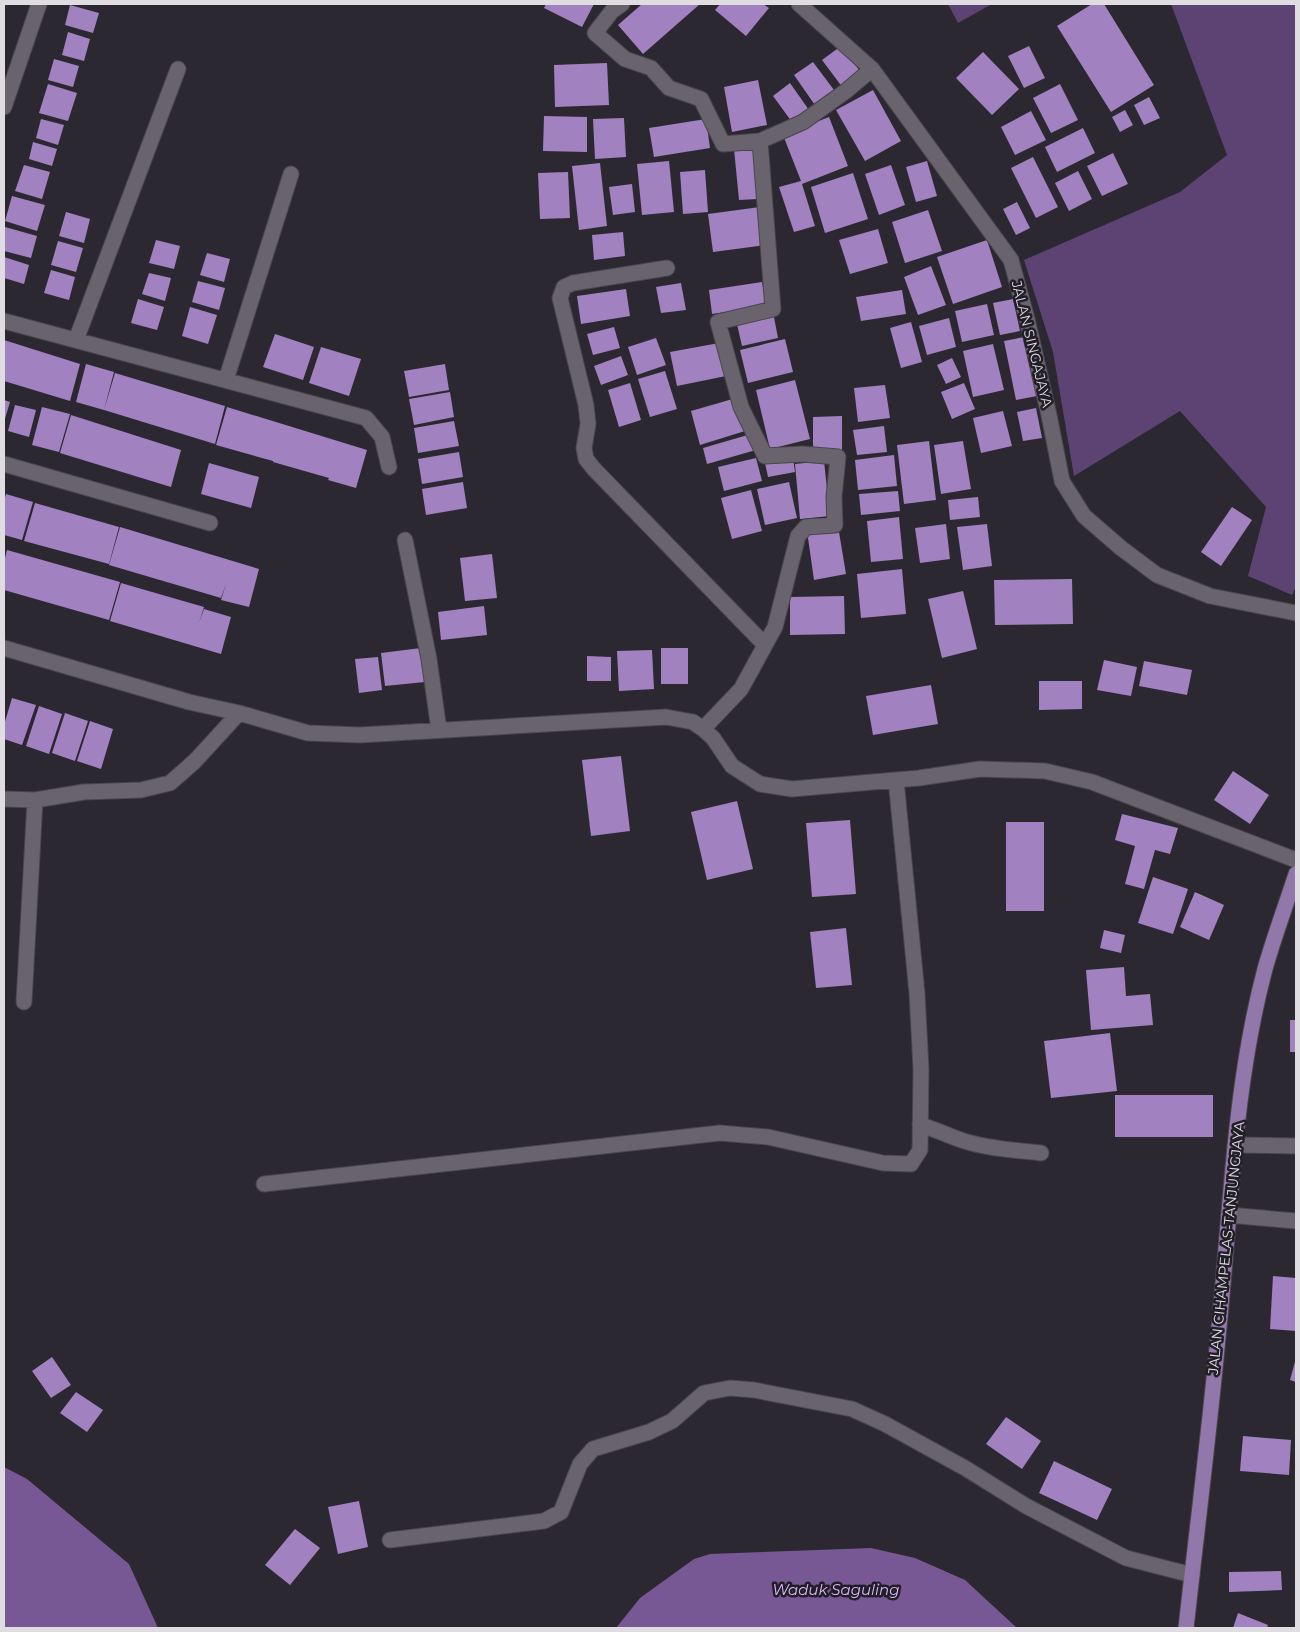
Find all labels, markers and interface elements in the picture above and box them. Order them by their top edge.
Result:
street label: JALAN SINGAJAYA [1007,278,1057,410]
street label: JALAN CIHAMPELAS-TANJUNGJAYA [1204,1120,1248,1376]
water label: Waduk Saguling [772,1580,900,1599]

